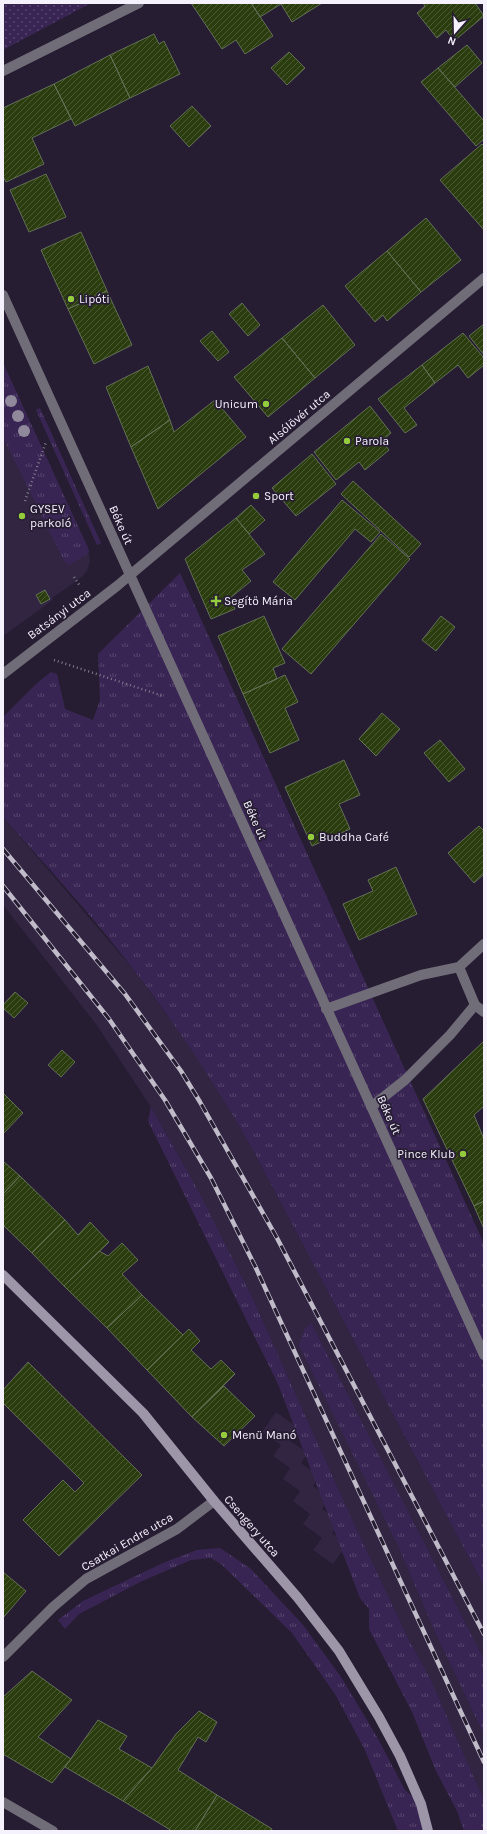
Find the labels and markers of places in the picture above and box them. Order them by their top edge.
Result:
place label: Lipóti [79,292,110,306]
marker: Lipóti [66,294,76,304]
place label: Unicum [215,397,258,411]
marker: Unicum [261,399,271,409]
place label: Parola [355,434,389,448]
marker: Parola [342,436,352,446]
place label: Sport [264,489,294,503]
marker: Sport [251,491,261,501]
place label: GYSEV parkoló [30,502,71,530]
marker: GYSEV parkoló [17,511,27,521]
place label: Segítő Mária [224,594,293,608]
marker: Segítő Mária [211,596,221,606]
place label: Buddha Café [319,830,389,844]
marker: Buddha Café [306,832,316,842]
place label: Pince Klub [397,1147,455,1161]
marker: Pince Klub [458,1149,468,1159]
place label: Menü Manó [232,1428,296,1442]
marker: Menü Manó [219,1430,229,1440]

